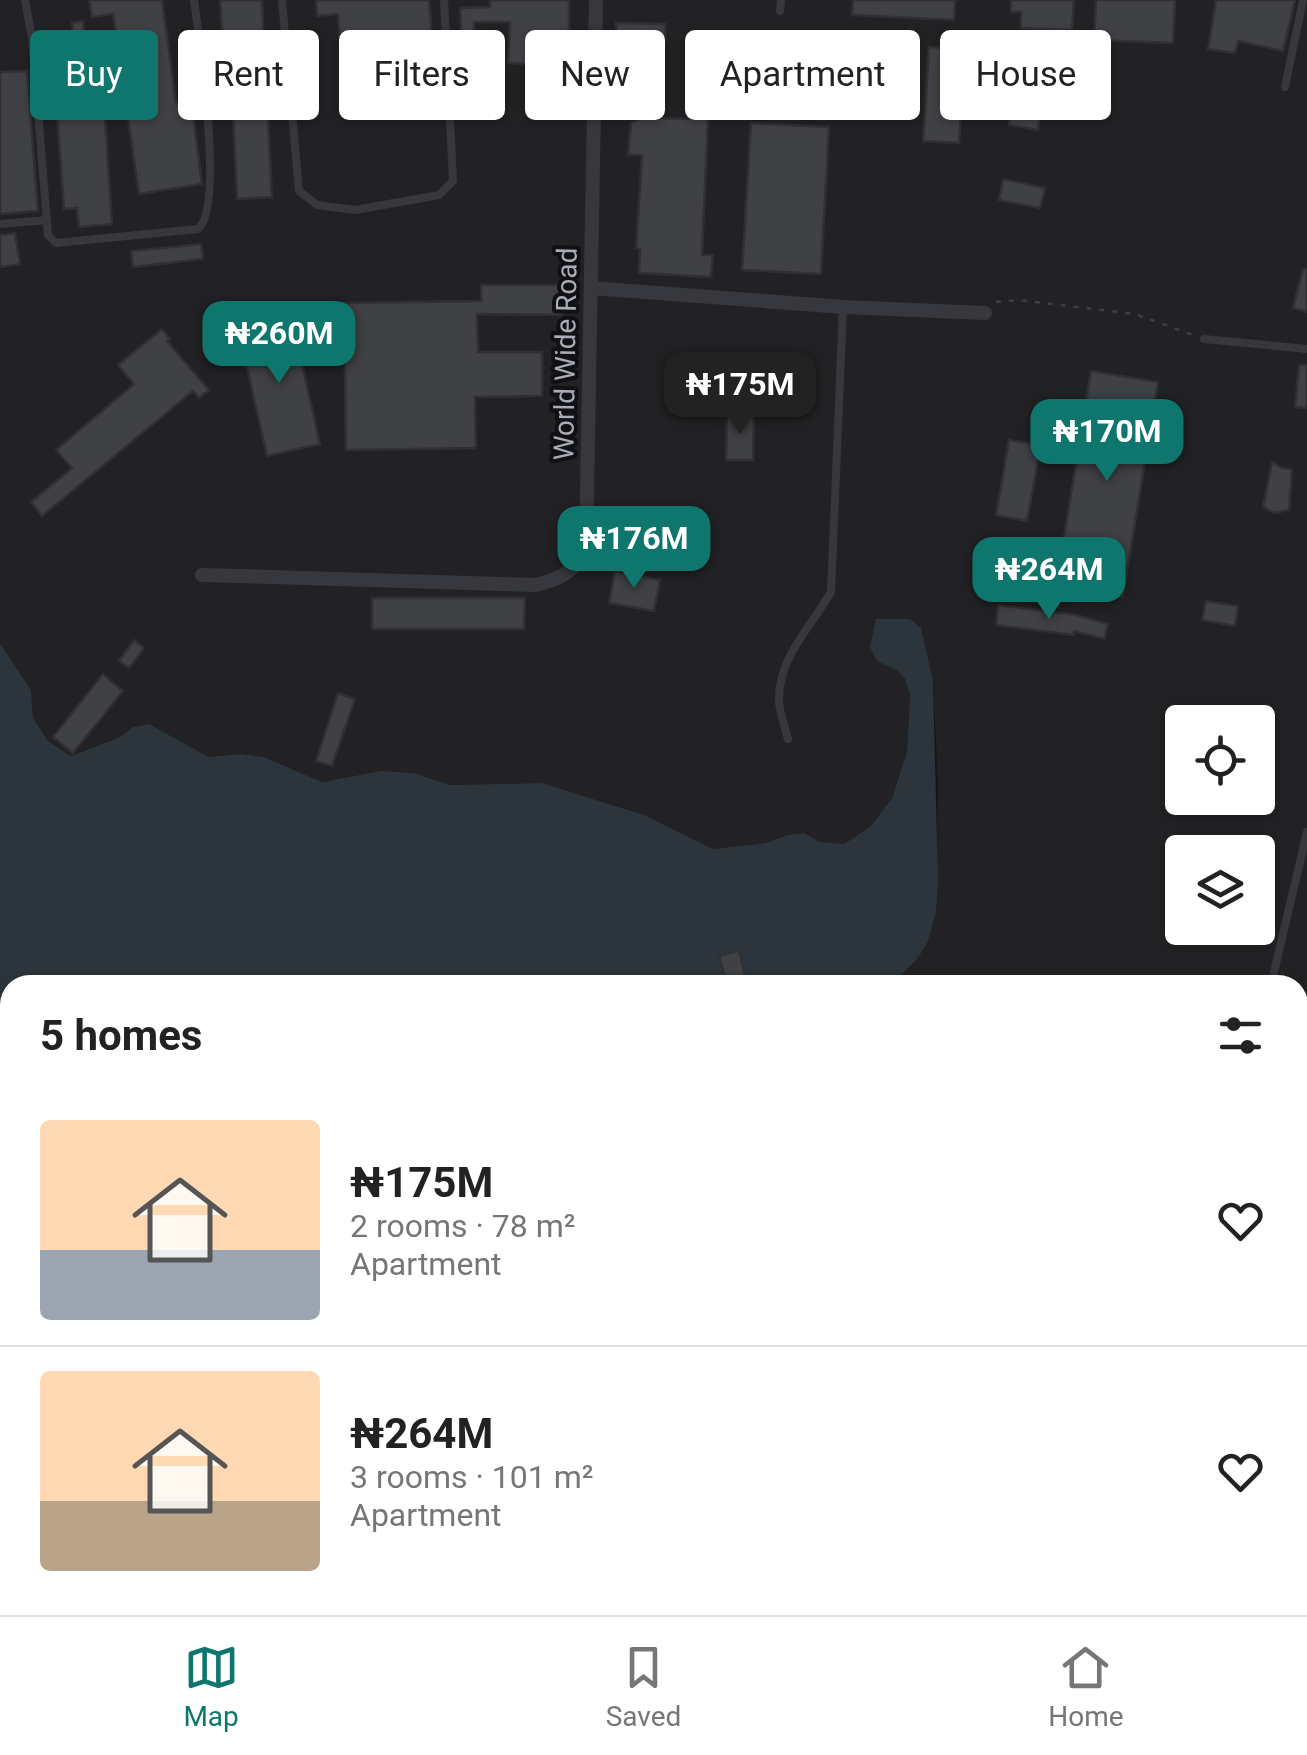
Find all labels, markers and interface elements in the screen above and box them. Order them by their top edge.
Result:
chip: Buy [30,30,158,120]
chip: Rent [178,30,319,120]
chip: Filters [339,30,505,120]
chip: New [525,30,665,120]
chip: Apartment [685,30,920,120]
chip: House [940,30,1111,120]
street label: World Wide Road [547,247,584,461]
pin: ₦260M [209,301,349,386]
text: ₦260M [224,314,334,352]
pin: ₦175M [670,352,810,437]
text: ₦175M [685,365,795,403]
pin: ₦170M [1037,399,1177,484]
text: ₦170M [1052,412,1162,450]
pin: ₦176M [564,506,704,591]
text: ₦176M [579,519,689,557]
pin: ₦264M [979,537,1119,622]
text: ₦264M [994,550,1104,588]
map controls [1165,705,1275,945]
button: locate [1165,705,1275,815]
button: layers [1165,835,1275,945]
icon: filters [1213,1008,1268,1063]
text: 5 homes [40,1011,202,1060]
text: ₦175M [350,1158,493,1207]
icon: home [120,1160,240,1280]
icon: heart [1213,1193,1268,1248]
text: 2 rooms · 78 m² [350,1207,575,1245]
text: Apartment [350,1245,502,1283]
text: ₦264M [350,1409,493,1458]
icon: home [120,1411,240,1531]
icon: heart [1213,1444,1268,1499]
text: 3 rooms · 101 m² [350,1458,593,1496]
text: Apartment [350,1496,502,1534]
tab: Map [183,1640,239,1733]
tab: Saved [606,1640,681,1733]
tab: Home [1048,1640,1124,1733]

